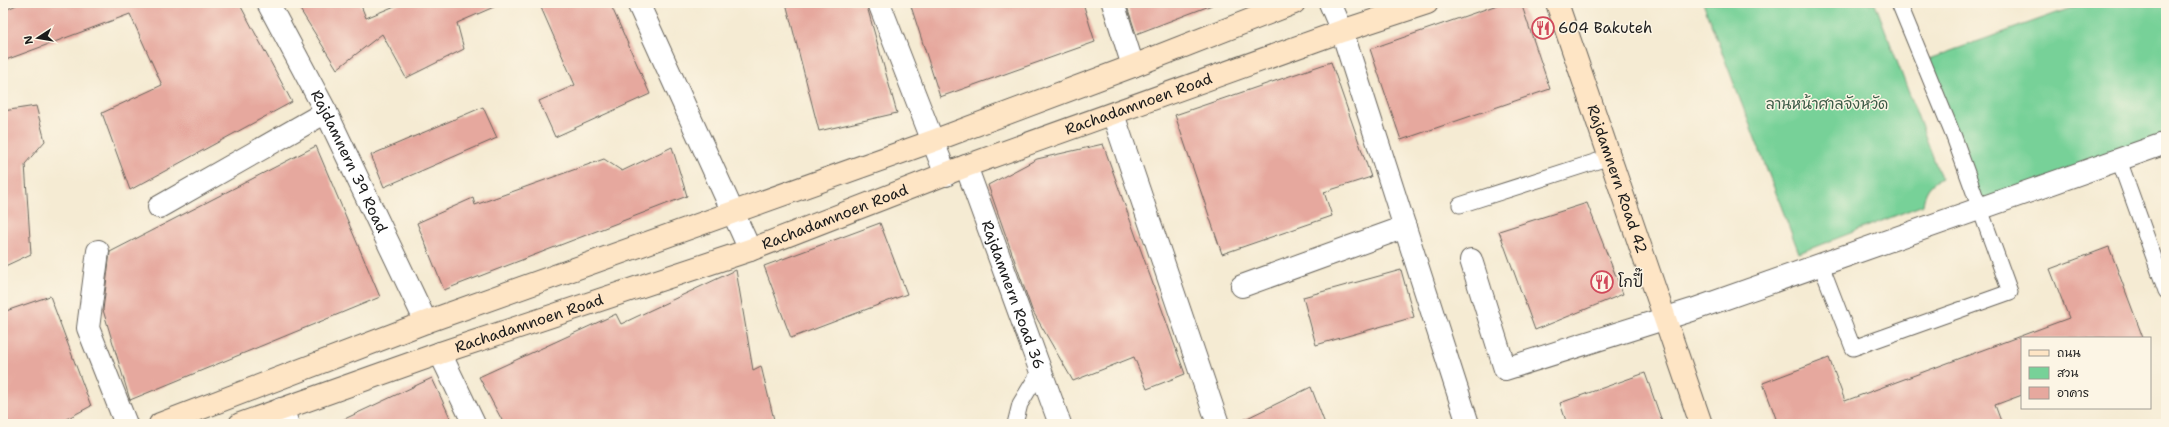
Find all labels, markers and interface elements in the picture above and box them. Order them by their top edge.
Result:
restaurant icon: 604 Bakuteh [1530,15,1556,41]
north arrow [18,18,58,58]
place label: 604 Bakuteh [1558,18,1652,38]
text: N [20,34,37,46]
street label: Rachadamnoen Road [1062,68,1215,140]
street label: Rajdamnern 39 Road [306,86,392,236]
park label: ลานหน้าศาลจังหวัด [1766,94,1888,114]
street label: Rajdamnern Road 42 [1582,102,1652,256]
street label: Rachadamnoen Road [759,179,911,254]
street label: Rajdamnern Road 36 [977,218,1049,372]
place label: โกปี๊ [1618,268,1643,292]
restaurant icon: โกปี๊ [1589,269,1615,295]
street label: Rachadamnoen Road [452,289,606,357]
legend [2021,337,2151,409]
text: ถนน [2057,345,2081,361]
text: สวน [2057,365,2078,381]
text: อาคาร [2057,385,2089,401]

